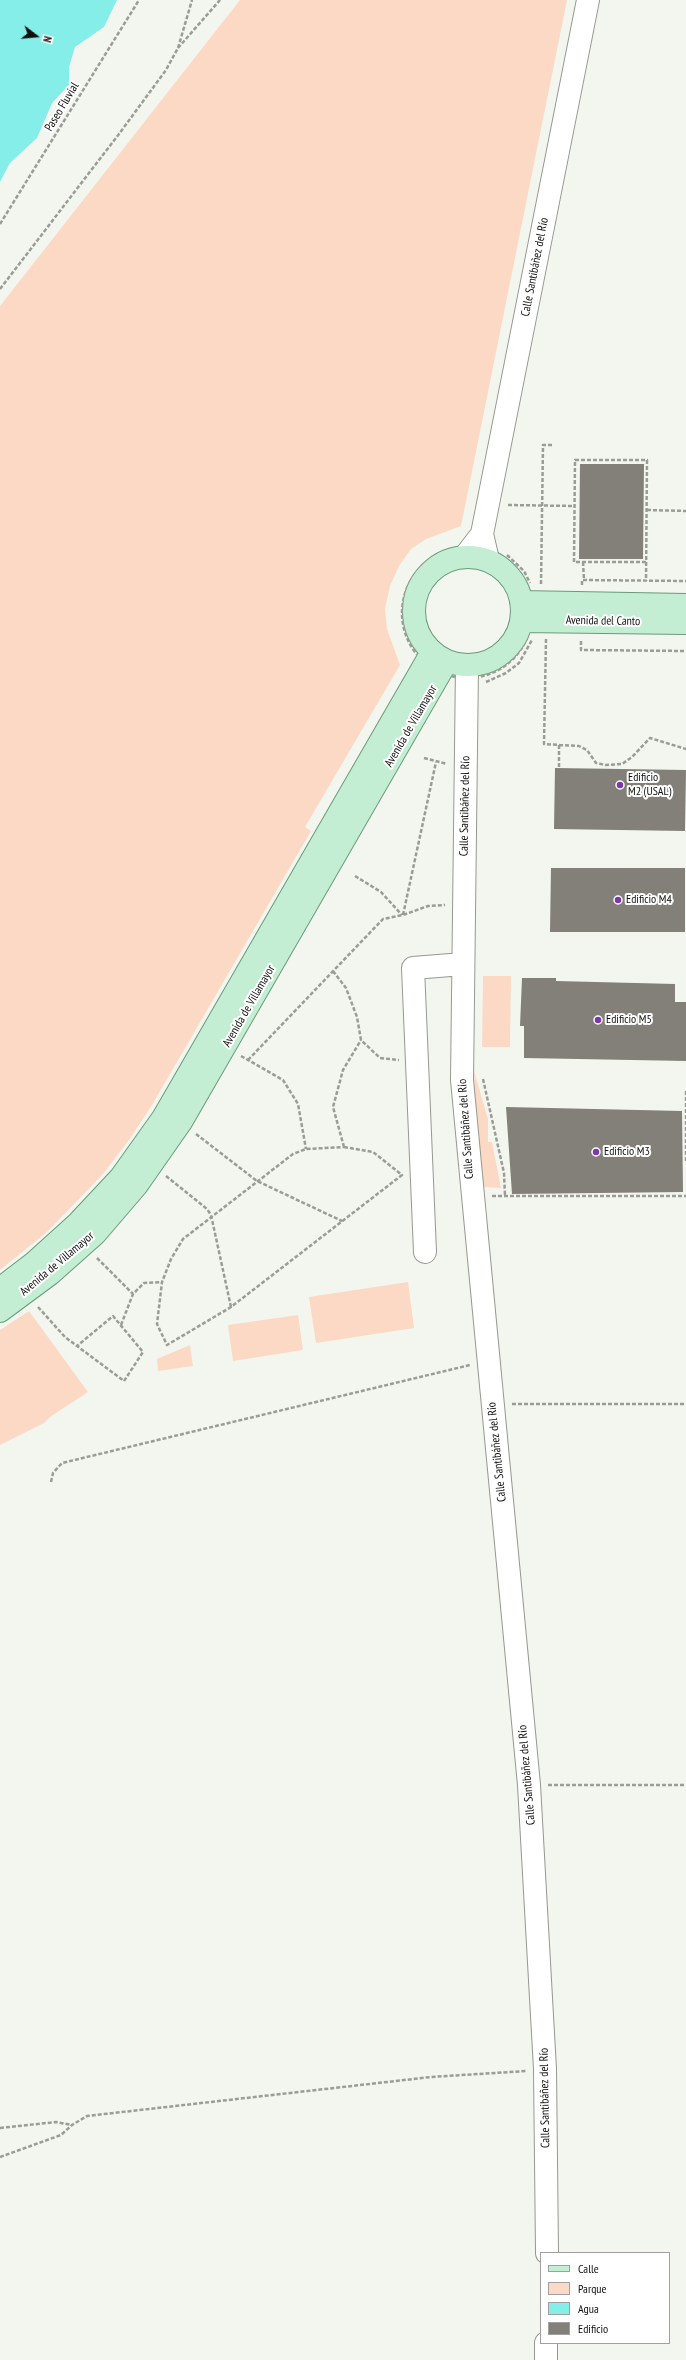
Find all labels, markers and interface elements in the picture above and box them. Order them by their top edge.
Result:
north arrow [16,16,56,56]
text: N [40,35,55,44]
street label: Paseo Fluvial [42,80,82,134]
street label: Calle Santibáñez del Río [518,216,552,318]
street label: Avenida del Canto [566,613,640,629]
street label: Avenida de Villamayor [382,682,440,770]
street label: Calle Santibáñez del Río [457,756,473,856]
place label: Edificio M2 (USAL) [628,771,671,799]
marker: Edificio M2 (USAL) [615,780,625,790]
place label: Edificio M4 [626,893,672,907]
marker: Edificio M4 [613,895,623,905]
street label: Avenida de Villamayor [220,962,278,1050]
place label: Edificio M5 [606,1013,652,1027]
marker: Edificio M5 [593,1015,603,1025]
street label: Calle Santibáñez del Río [455,1078,477,1180]
place label: Edificio M3 [604,1145,650,1159]
marker: Edificio M3 [591,1147,601,1157]
street label: Avenida de Villamayor [17,1229,97,1299]
street label: Calle Santibáñez del Río [485,1401,509,1503]
street label: Calle Santibáñez del Río [515,1724,539,1826]
street label: Calle Santibáñez del Río [537,2048,553,2148]
legend [540,2252,670,2344]
text: Calle [578,2261,599,2276]
text: Parque [578,2281,607,2296]
text: Agua [578,2301,599,2316]
text: Edificio [578,2321,608,2336]

